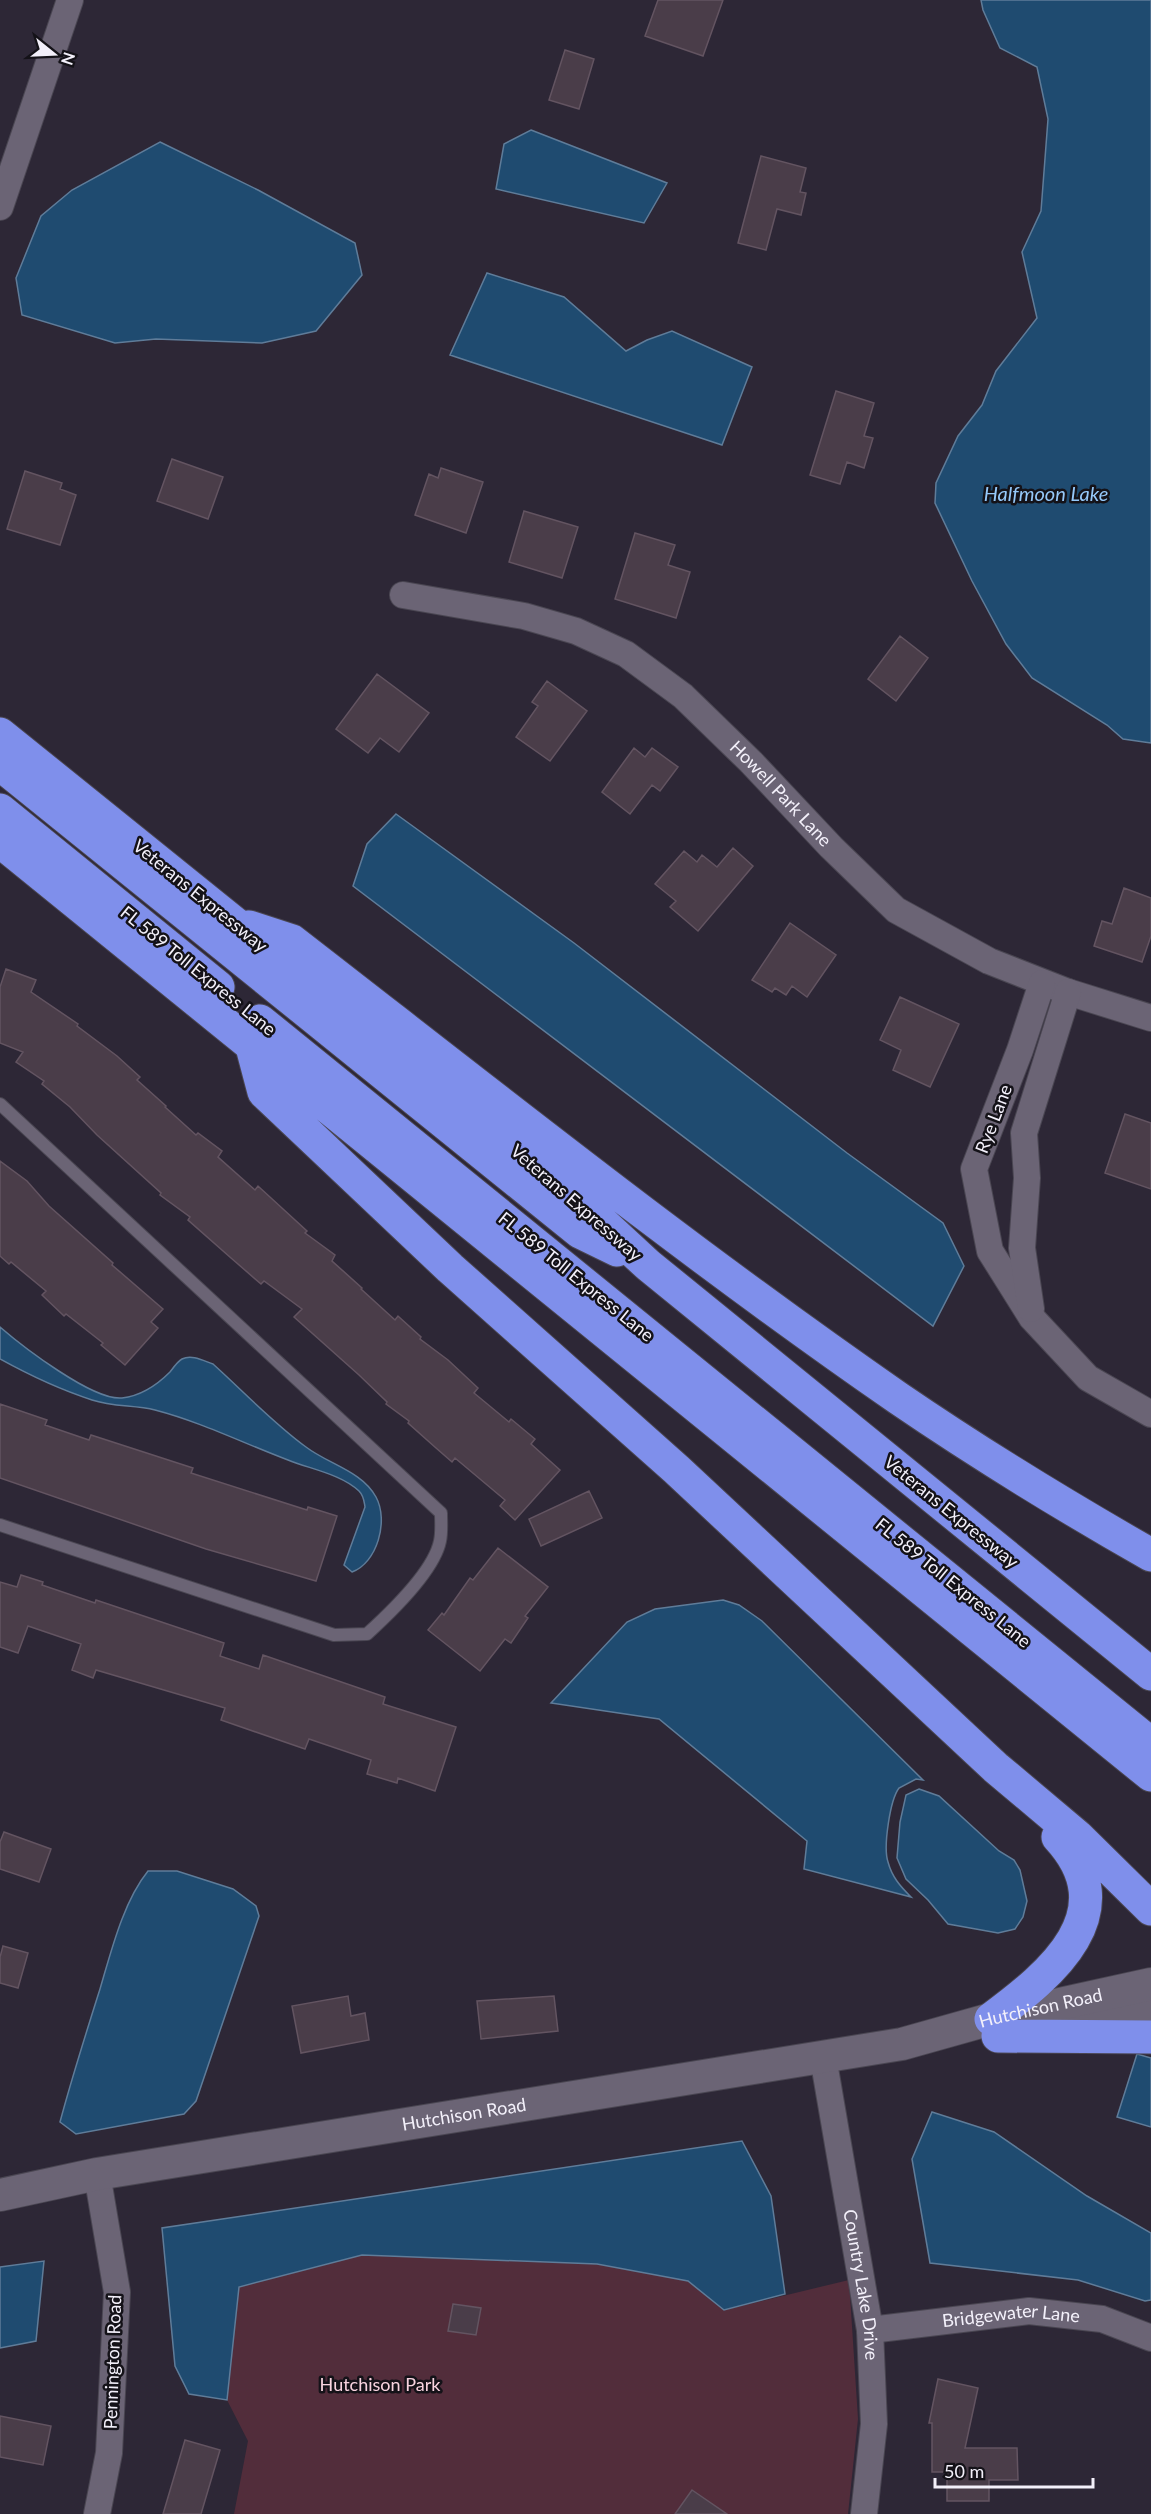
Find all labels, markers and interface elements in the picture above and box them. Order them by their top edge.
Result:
north arrow [24,24,84,84]
text: N [58,50,80,68]
water label: Halfmoon Lake [984,481,1108,505]
street label: Howell Park Lane [726,736,837,851]
street label: Veterans Expressway [129,834,273,957]
street label: FL 589 Toll Express Lane [116,901,281,1040]
street label: Rye Lane [970,1081,1016,1156]
street label: Veterans Expressway [507,1139,647,1266]
street label: FL 589 Toll Express Lane [494,1207,659,1346]
street label: Veterans Expressway [880,1450,1024,1573]
street label: FL 589 Toll Express Lane [871,1513,1036,1652]
street label: Hutchison Road [976,1983,1104,2032]
street label: Hutchison Road [400,2093,528,2135]
street label: Country Lake Drive [839,2207,883,2361]
street label: Pennington Road [99,2294,125,2430]
street label: Bridgewater Lane [941,2299,1081,2331]
park label: Hutchison Park [320,2373,441,2395]
scale bar [935,2451,1092,2489]
text: 50 m [944,2460,984,2482]

